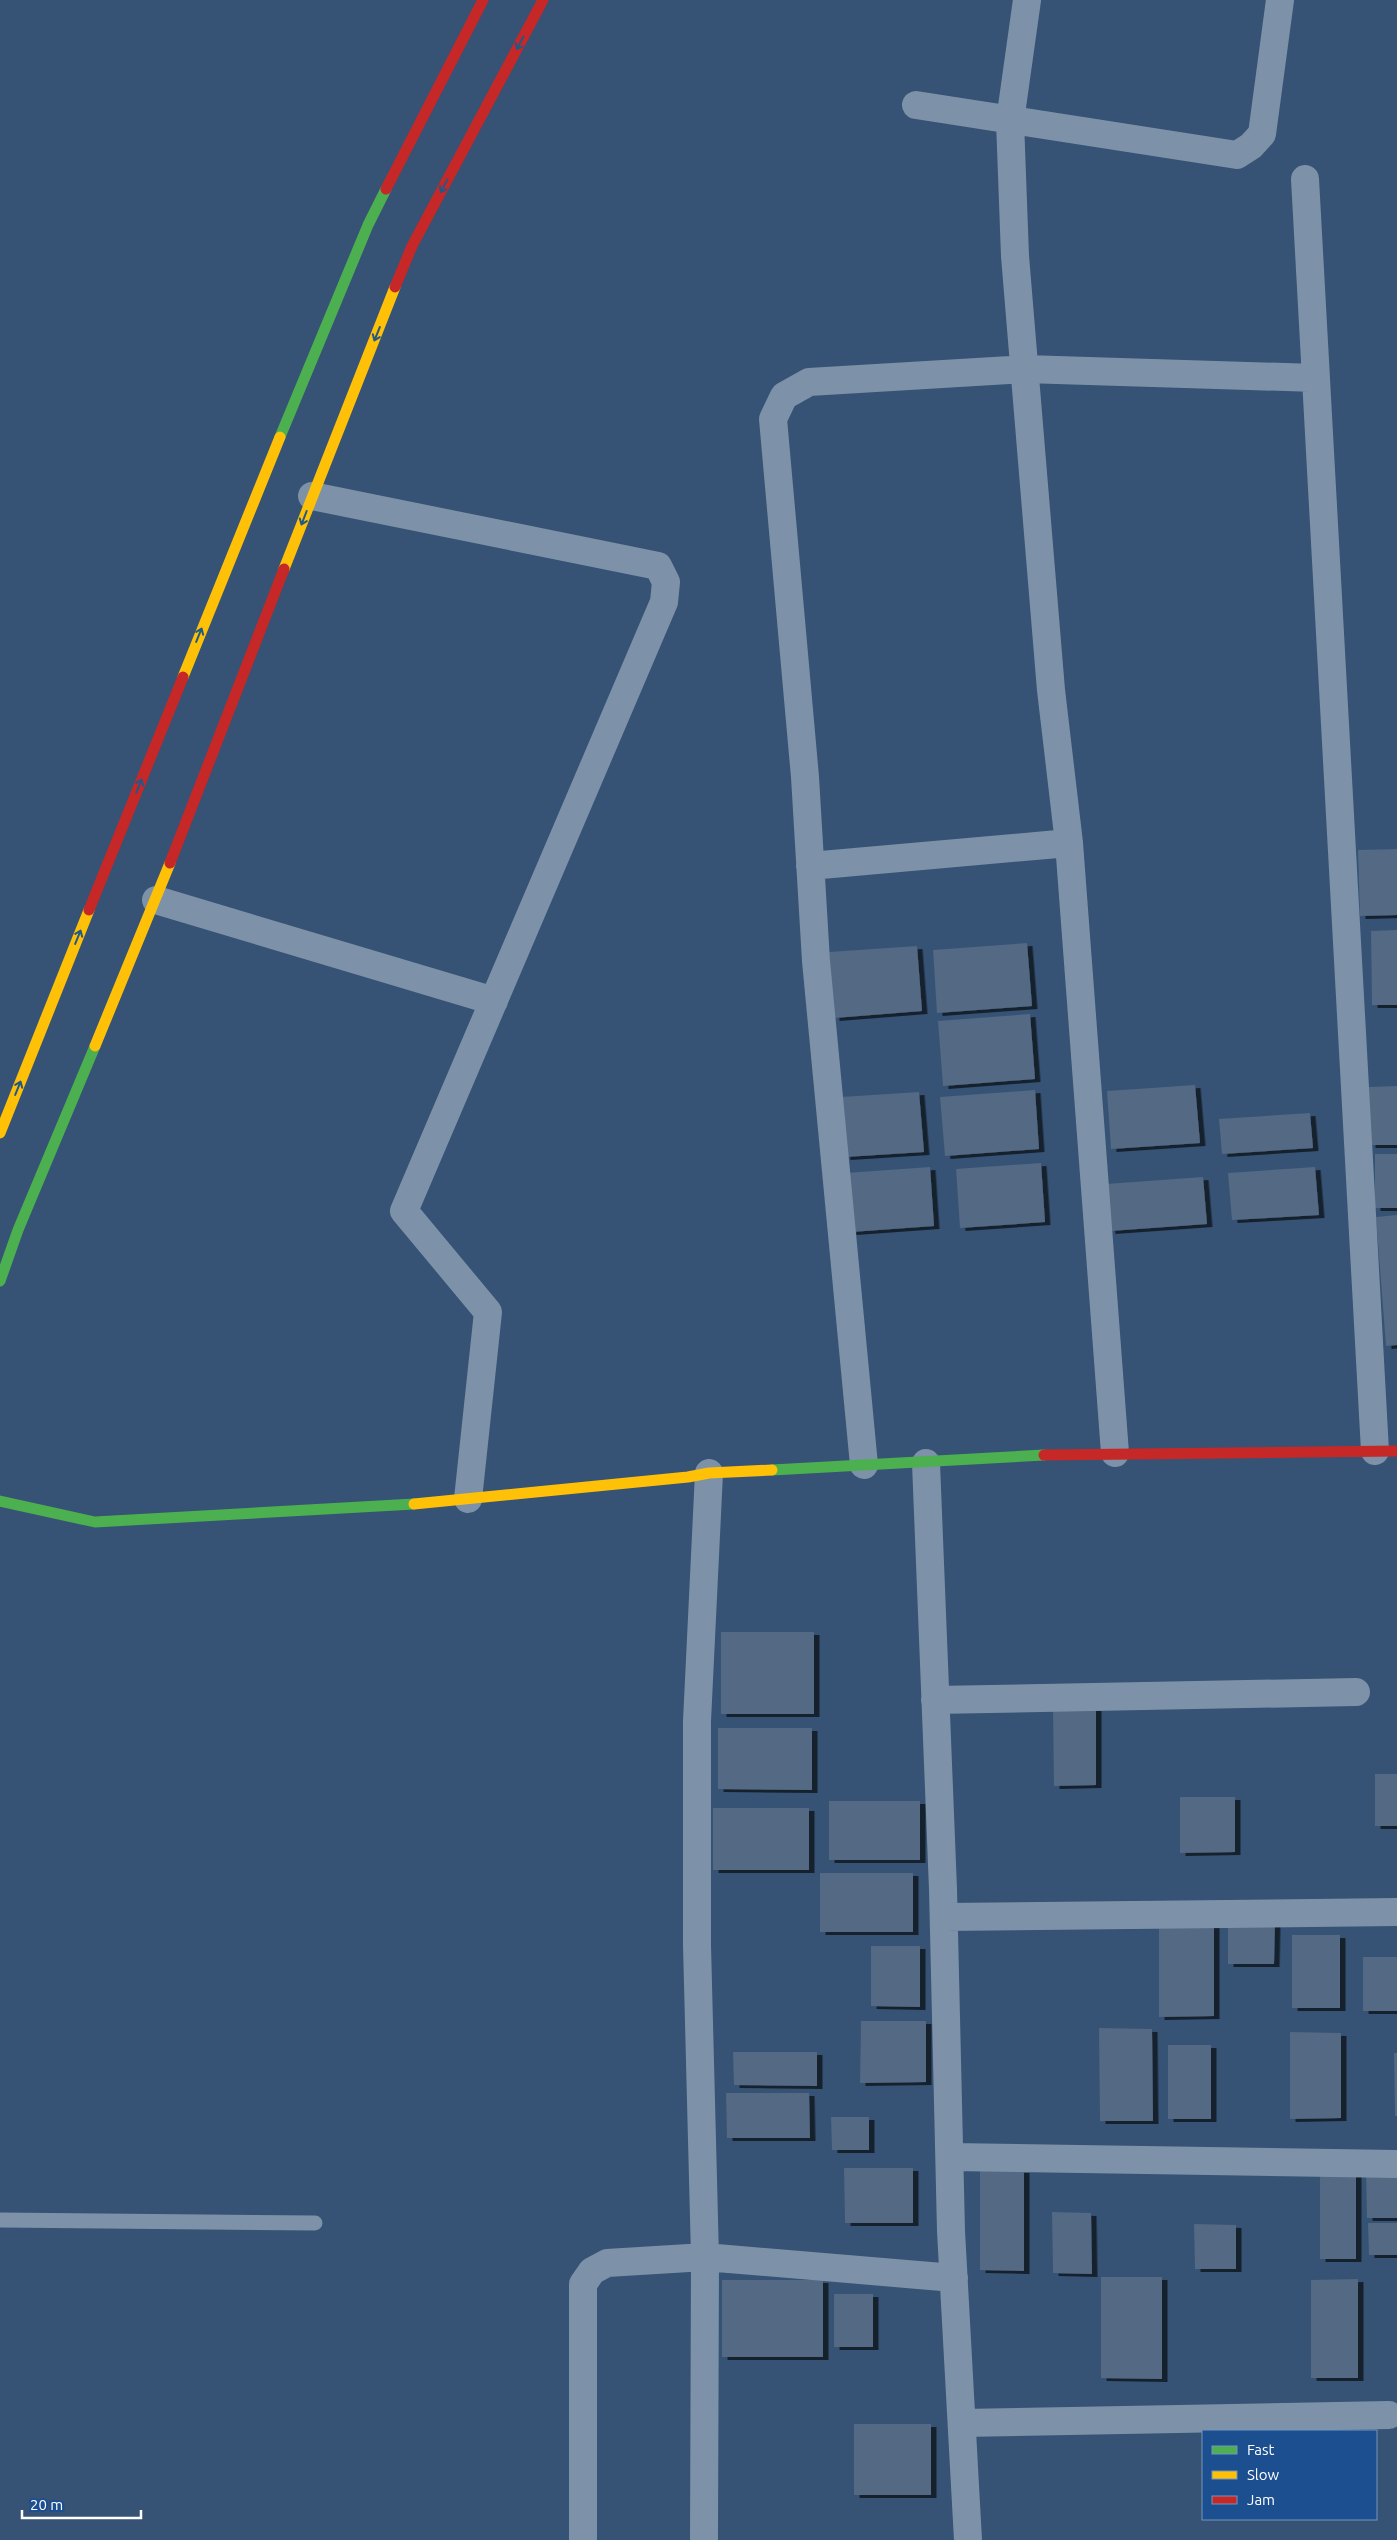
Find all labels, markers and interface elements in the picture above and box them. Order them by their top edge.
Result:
one-way arrow [515,35,524,50]
one-way arrow [439,179,449,194]
one-way arrow [372,326,381,341]
one-way arrow [298,510,307,525]
one-way arrow [195,628,204,643]
one-way arrow [134,779,144,794]
one-way arrow [74,930,83,945]
one-way arrow [14,1081,23,1096]
legend [1202,2430,1377,2520]
text: Fast [1247,2441,1275,2458]
text: Slow [1247,2466,1280,2483]
scale bar [22,2488,141,2520]
text: Jam [1247,2491,1275,2508]
text: 20 m [30,2496,63,2513]

